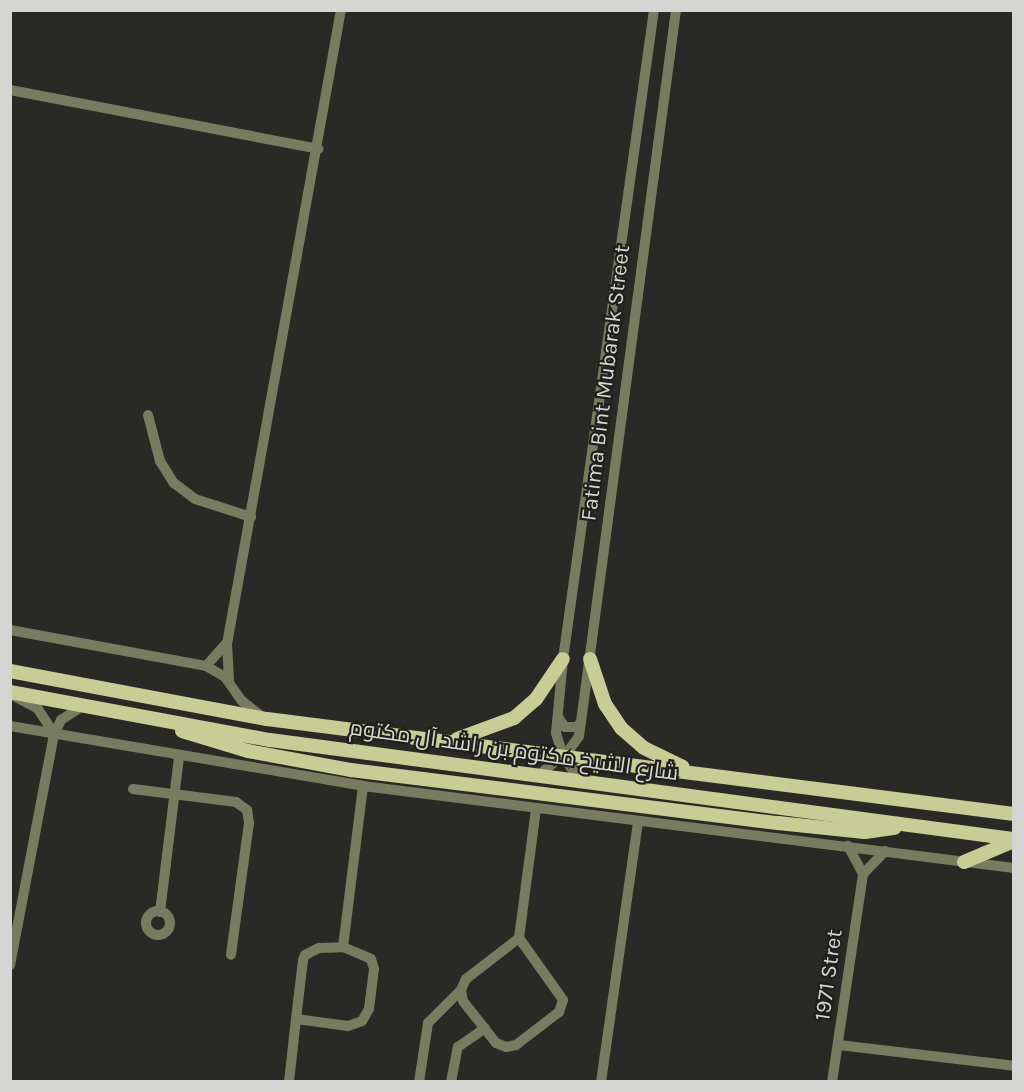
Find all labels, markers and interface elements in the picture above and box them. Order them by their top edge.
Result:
street label: Fatima Bint Mubarak Street [576,243,636,523]
street label: شارع الشيخ مكتوم بن راشد آل مكتوم [348,715,680,787]
street label: 1971 Stret [810,928,848,1022]

